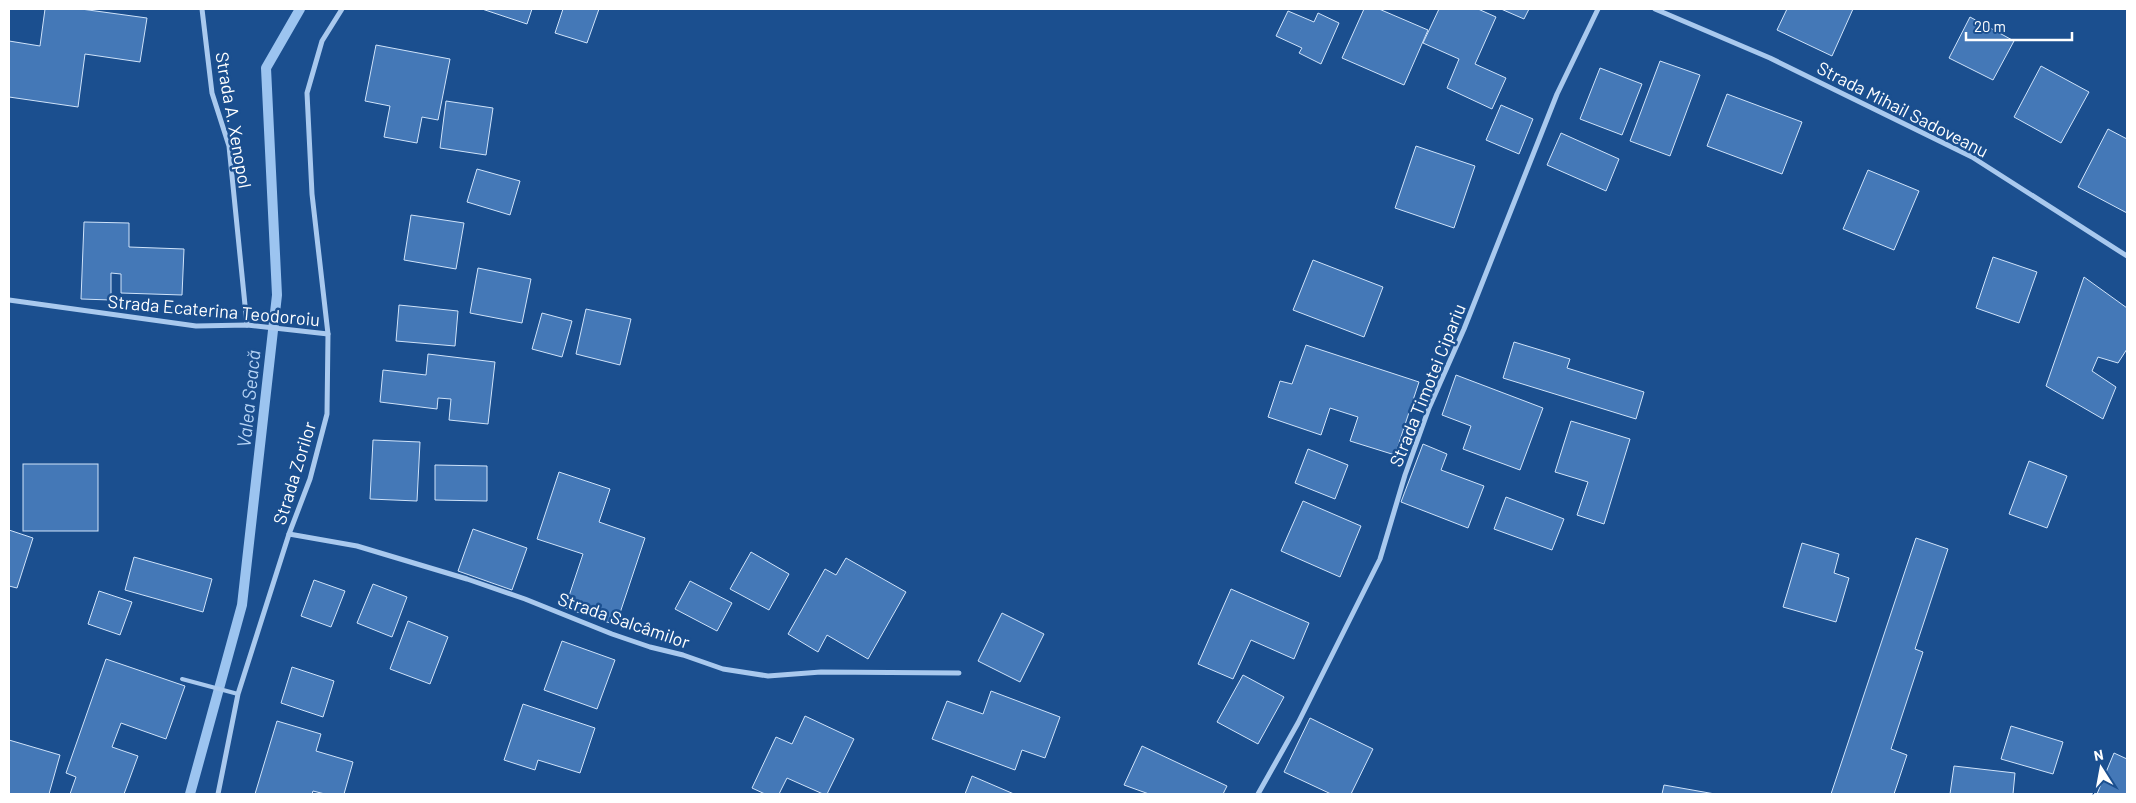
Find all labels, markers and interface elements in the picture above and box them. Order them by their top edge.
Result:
scale bar [1966,10,2072,42]
text: 20 m [1974,17,2006,35]
street label: Strada A. Xenopol [211,50,257,190]
street label: Strada Mihail Sadoveanu [1814,56,1992,162]
street label: Strada Ecaterina Teodoroiu [107,290,321,330]
street label: Strada Timotei Cipariu [1384,300,1470,470]
water label: Valea Seacă [231,349,265,449]
street label: Strada Zorilor [268,418,320,527]
street label: Strada Salcâmilor [555,587,693,653]
north arrow [2076,743,2126,793]
text: N [2092,746,2105,764]

